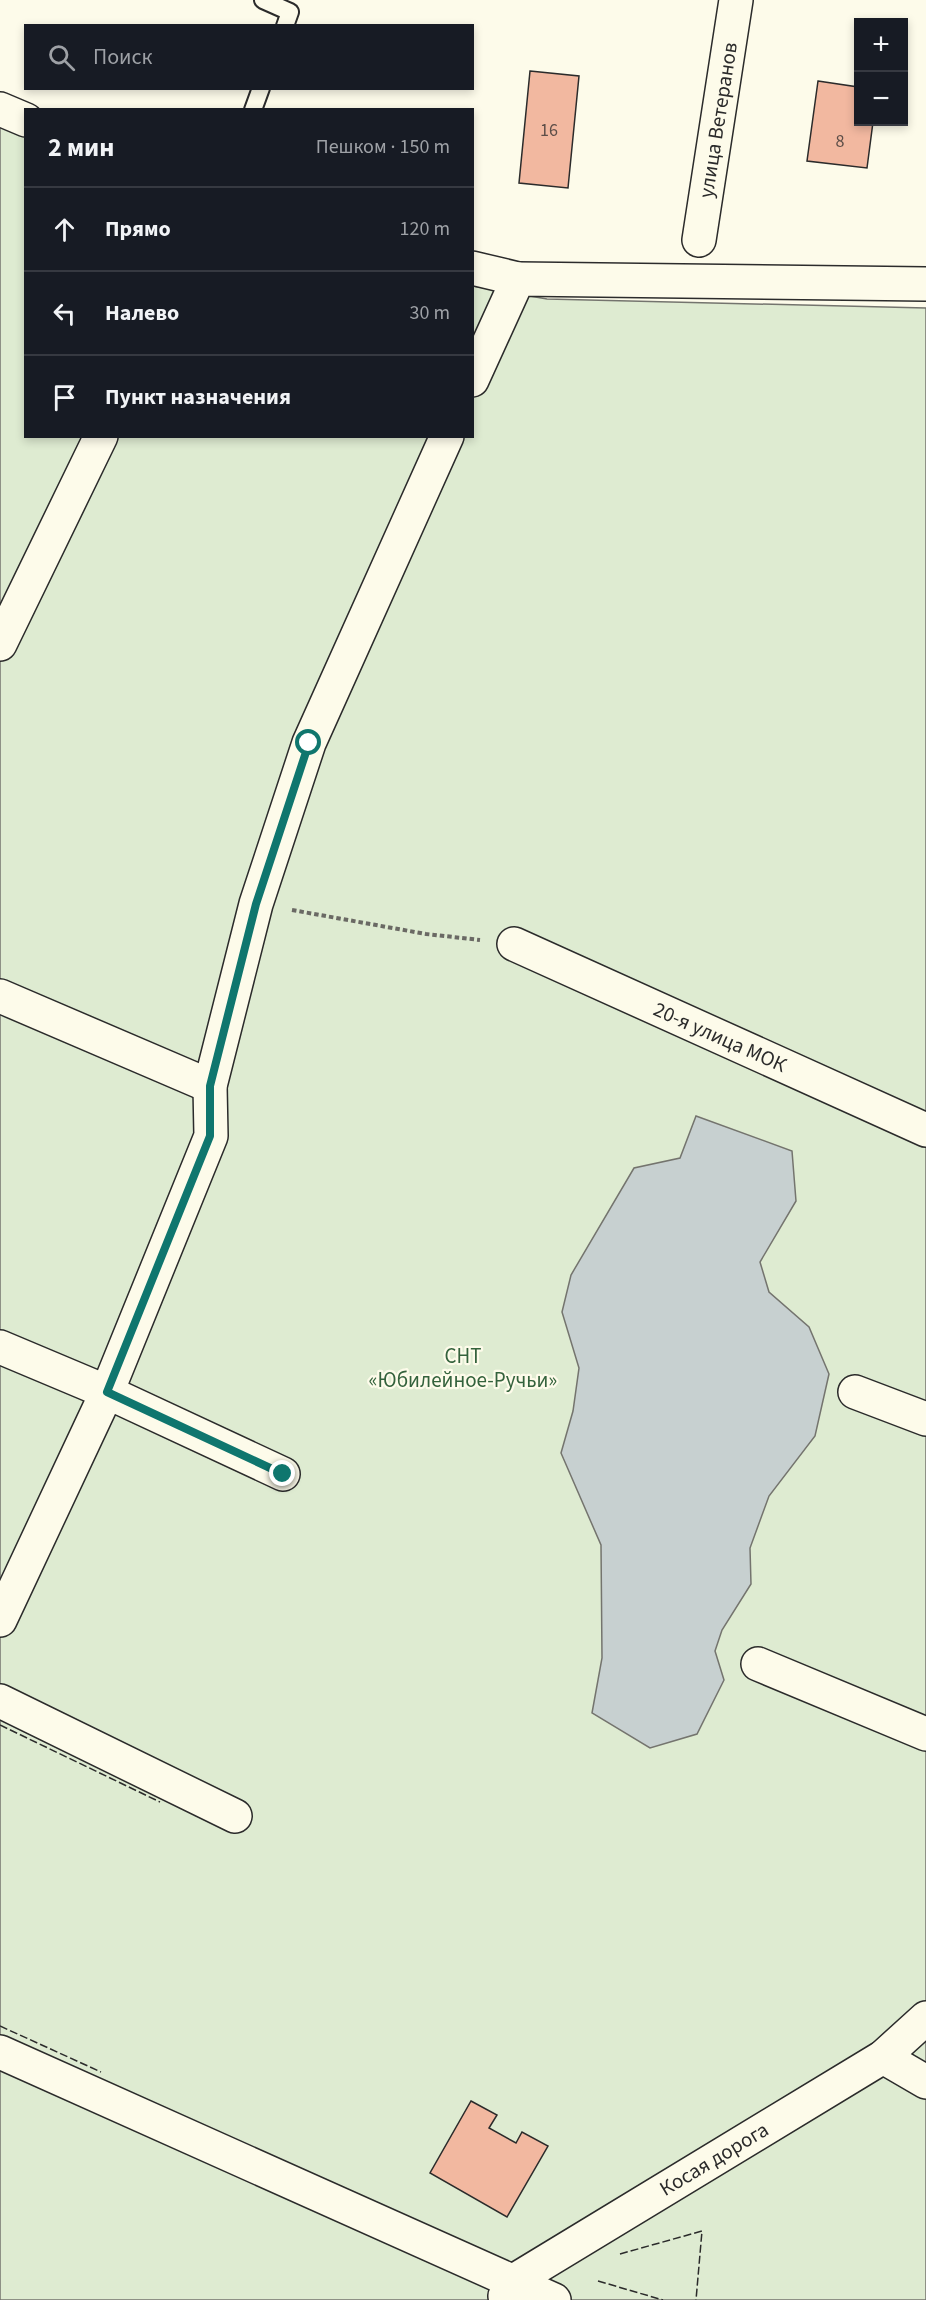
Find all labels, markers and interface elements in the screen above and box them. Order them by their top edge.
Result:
map controls [854,18,908,126]
button: + [854,18,908,72]
search box [24,24,474,90]
street label: улица Ветеранов [691,40,745,200]
icon: search [45,41,78,74]
text: Поиск [93,41,152,73]
button: − [854,72,908,126]
house number: 16 [540,118,558,143]
text: 2 мин [48,129,114,166]
house number: 8 [836,129,845,154]
text: Пешком · 150 m [316,133,450,161]
icon: ahead [48,213,81,246]
text: Прямо [105,213,171,245]
text: 120 m [400,215,450,243]
icon: left [48,297,81,330]
text: Налево [105,297,179,329]
text: 30 m [410,299,450,327]
icon: arrive [48,381,81,414]
text: Пункт назначения [105,381,291,413]
route start [295,729,321,755]
street label: 20-я улица МОК [649,994,792,1080]
park label: СНТ «Юбилейное-Ручьи» [369,1341,557,1395]
route end [269,1460,295,1486]
street label: Косая дорога [654,2115,774,2203]

